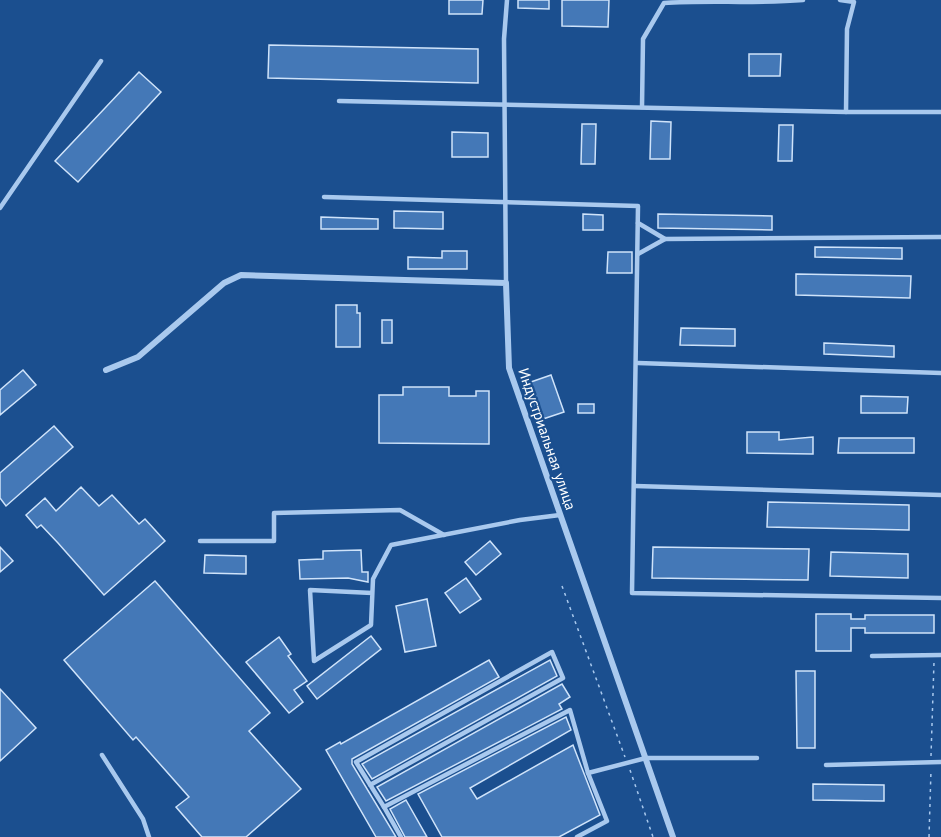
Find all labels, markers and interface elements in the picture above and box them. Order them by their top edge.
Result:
street label: Индустриальная улица [514,365,581,512]

